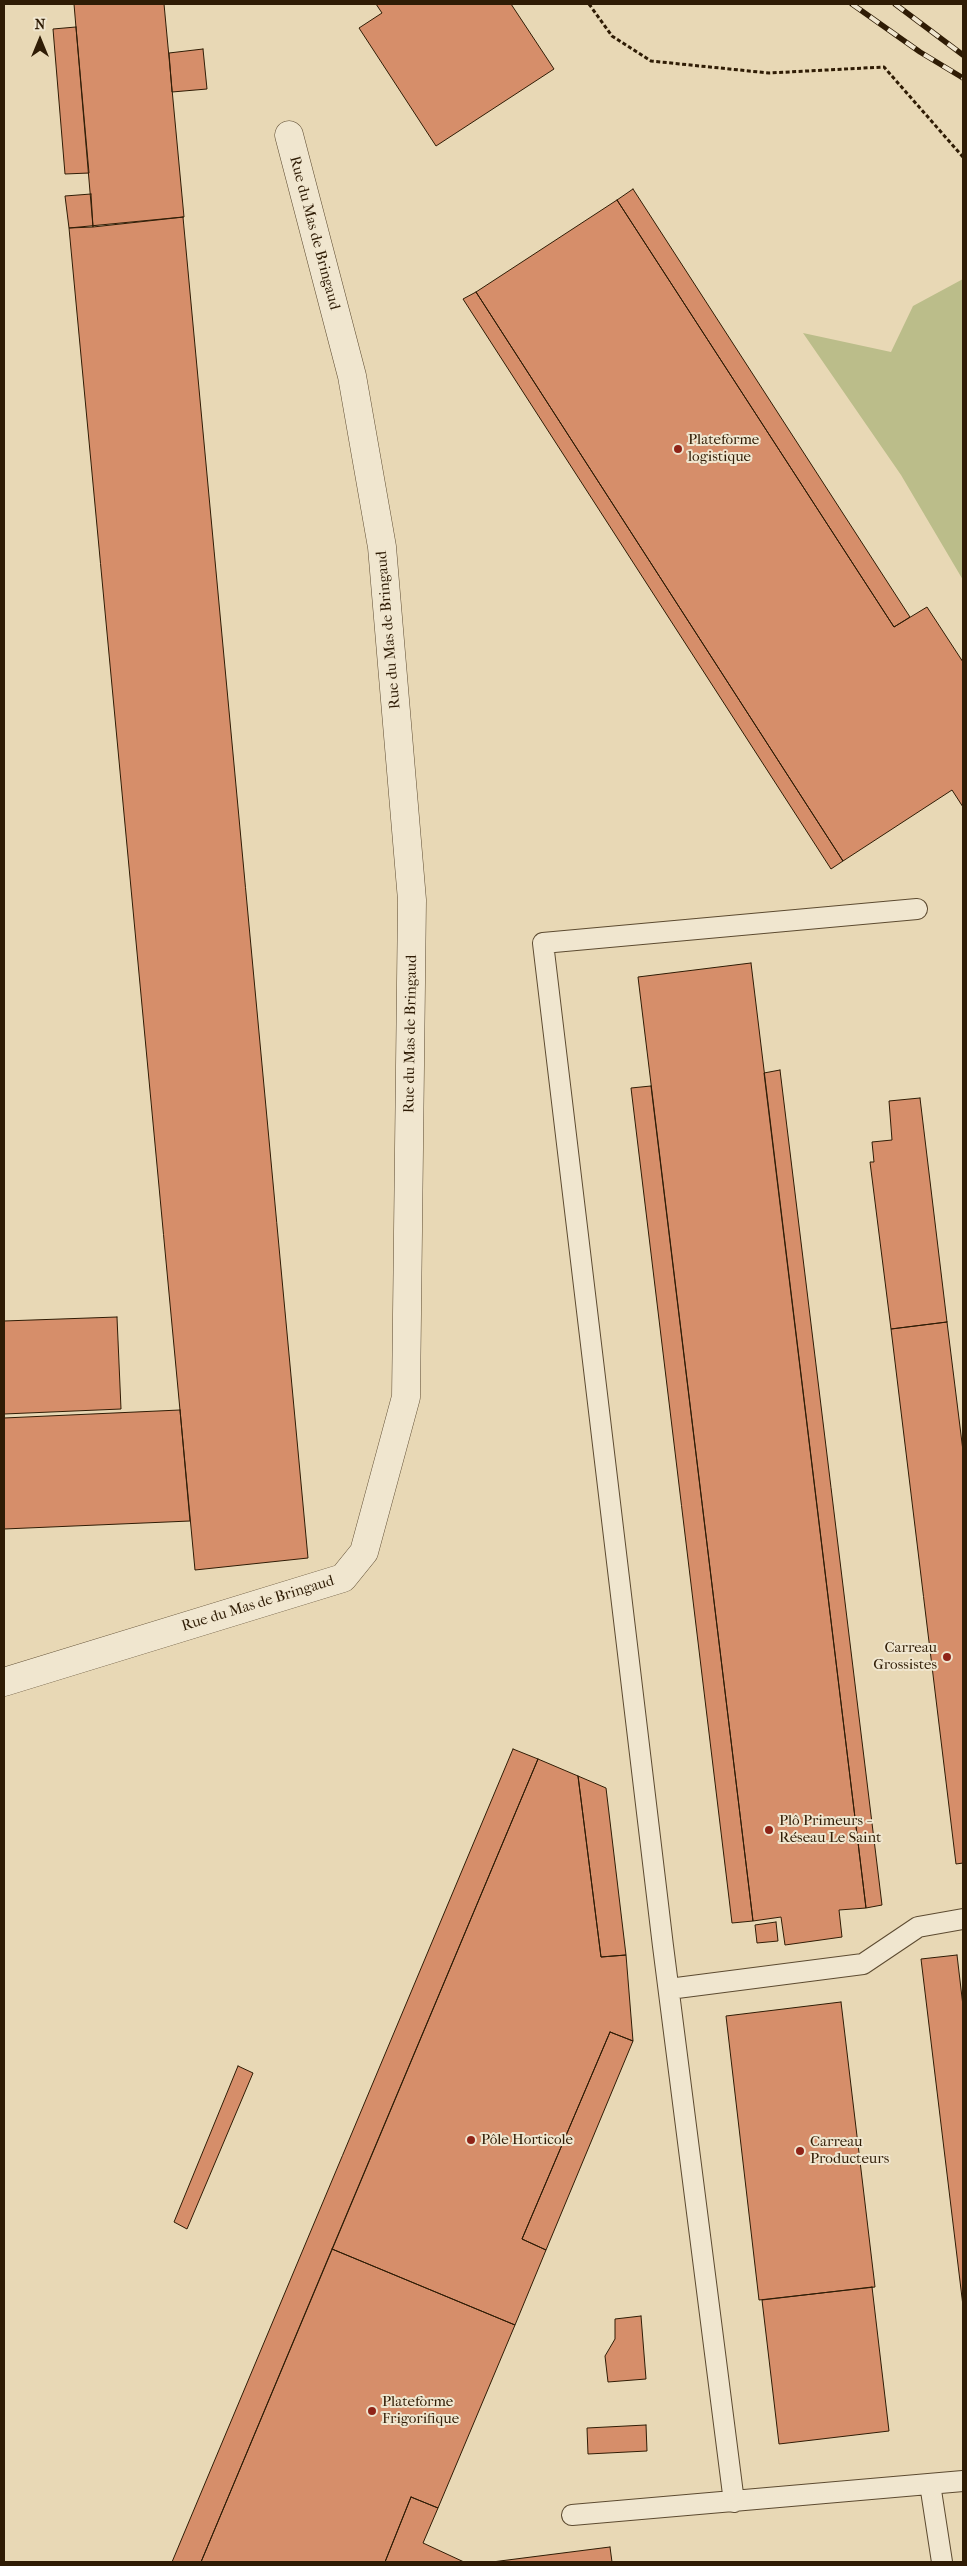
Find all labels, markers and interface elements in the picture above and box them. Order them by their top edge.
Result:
north arrow [15,15,65,65]
text: N [35,16,45,33]
street label: Rue du Mas de Bringaud [285,154,343,312]
place label: Plateforme logistique [688,431,759,466]
marker: Plateforme logistique [672,443,684,455]
street label: Rue du Mas de Bringaud [373,550,405,710]
street label: Rue du Mas de Bringaud [401,955,421,1113]
street label: Rue du Mas de Bringaud [180,1572,336,1636]
place label: Carreau Grossistes [873,1639,937,1674]
marker: Carreau Grossistes [941,1651,953,1663]
place label: Plô Primeurs - Réseau Le Saint [779,1812,881,1847]
marker: Plô Primeurs - Réseau Le Saint [763,1824,775,1836]
place label: Pôle Horticole [481,2131,573,2149]
place label: Carreau Producteurs [810,2133,889,2168]
marker: Pôle Horticole [465,2134,477,2146]
marker: Carreau Producteurs [794,2145,806,2157]
place label: Plateforme Frigorifique [382,2393,459,2428]
marker: Plateforme Frigorifique [366,2405,378,2417]

